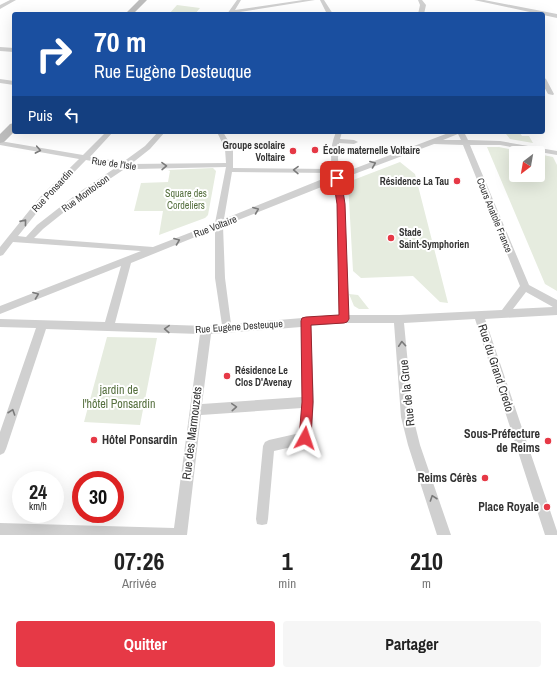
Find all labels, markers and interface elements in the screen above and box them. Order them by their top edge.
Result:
text: 70 m [94,23,146,61]
icon: right [28,28,80,80]
text: Rue Eugène Desteuque [94,59,252,84]
icon: left [61,104,83,126]
text: Puis [28,105,53,126]
place label: Groupe scolaire Voltaire [223,139,285,164]
place label: École maternelle Voltaire [323,144,420,157]
one-way arrow [35,145,41,153]
marker: École maternelle Voltaire [310,145,320,155]
marker: Groupe scolaire Voltaire [288,146,298,156]
north arrow [509,146,545,182]
map controls [509,146,545,182]
street label: Rue de l'Isle [91,154,137,173]
pin [320,161,354,195]
one-way arrow [370,161,377,169]
one-way arrow [161,162,167,171]
street label: Rue Ponsardin [29,166,76,215]
one-way arrow [293,166,299,174]
icon: arrive [326,167,348,189]
street label: Rue Montoison [59,172,112,215]
place label: Résidence La Tau [380,175,449,188]
marker: Résidence La Tau [452,176,462,186]
street label: Cours Anatole France [474,176,516,255]
park label: Square des Cordeliers [165,187,207,212]
one-way arrow [252,206,259,214]
street label: Rue Voltaire [192,212,239,241]
one-way arrow [19,220,26,227]
place label: Stade Saint-Symphorien [399,226,469,251]
marker: Stade Saint-Symphorien [386,233,396,243]
one-way arrow [173,237,180,245]
one-way arrow [33,292,40,300]
street label: Rue Eugène Desteuque [195,317,284,336]
street label: Rue du Grand Credo [474,322,518,414]
one-way arrow [164,325,170,333]
one-way arrow [398,341,407,347]
street label: Rue de la Grue [396,359,418,427]
place label: Résidence Le Clos D'Avenay [235,364,292,389]
marker: Résidence Le Clos D'Avenay [222,371,232,381]
park label: jardin de l'hôtel Ponsardin [83,382,156,412]
street label: Rue des Marmouzets [178,386,206,480]
one-way arrow [231,403,237,412]
one-way arrow [8,408,16,415]
position arrow [284,417,326,459]
place label: Sous-Préfecture de Reims [464,426,541,456]
place label: Hôtel Ponsardin [102,432,177,448]
marker: Hôtel Ponsardin [89,435,99,445]
marker: Sous-Préfecture de Reims [543,436,553,446]
place label: Reims Cérès [417,470,478,486]
speed limit sign: 30 [72,471,124,523]
marker: Reims Cérès [480,473,490,483]
text: 24 [29,478,47,505]
one-way arrow [429,495,437,502]
place label: Place Royale [478,499,540,515]
text: km/h [29,500,47,513]
marker: Place Royale [542,502,552,512]
text: 07:26 [114,545,164,577]
text: 1 [282,545,293,577]
text: 210 [410,545,443,577]
text: Arrivée [122,575,156,592]
text: min [278,575,296,592]
text: m [422,575,431,592]
button: Quitter [16,621,275,667]
button: Partager [283,621,541,667]

